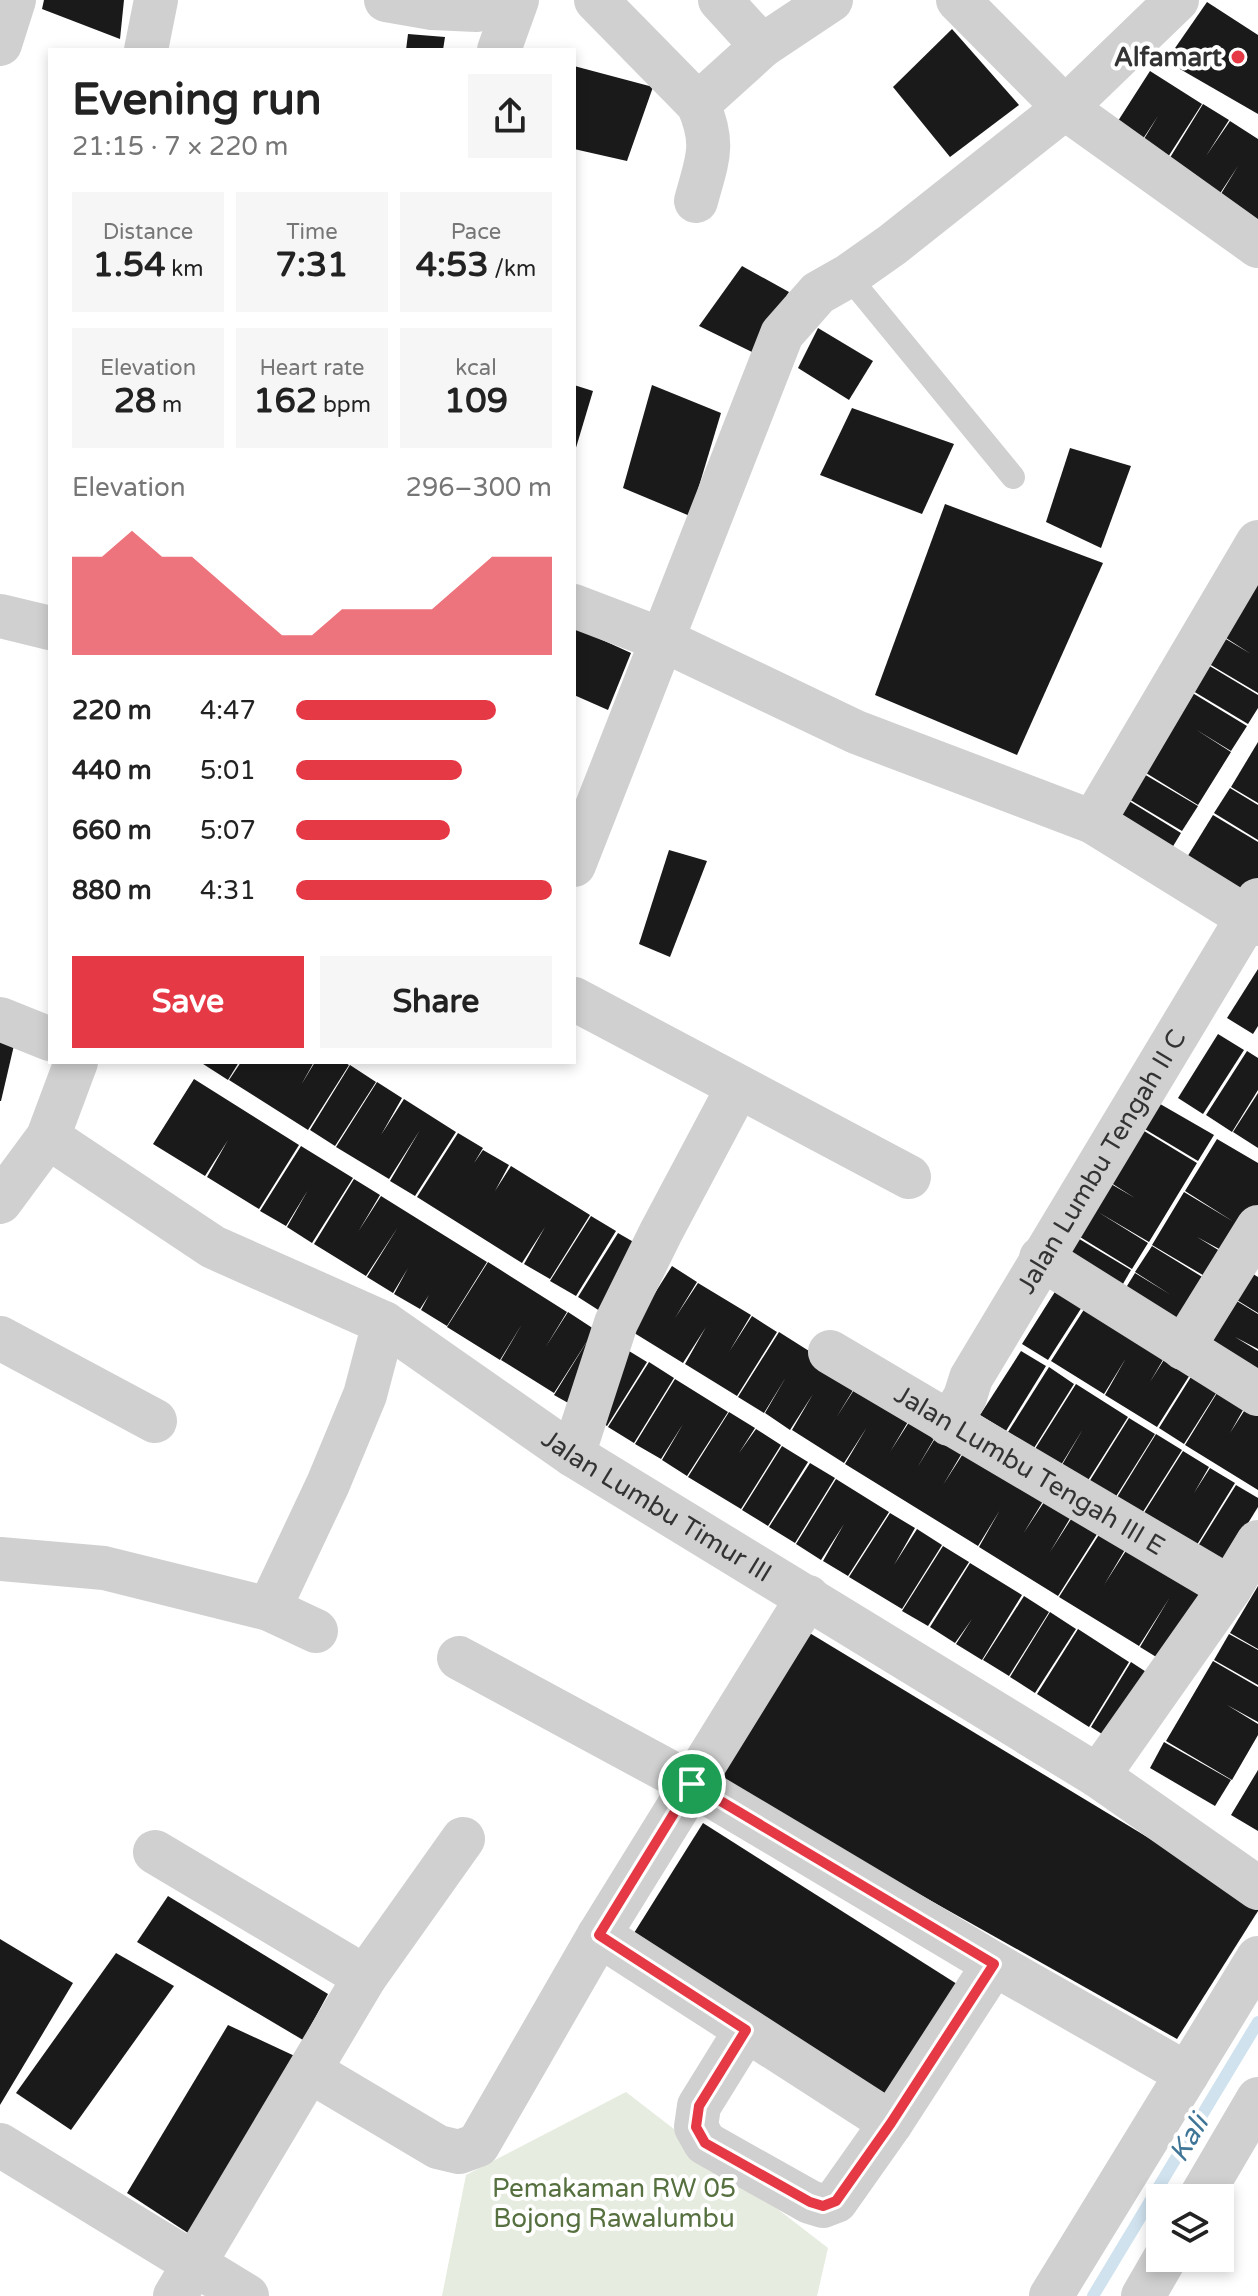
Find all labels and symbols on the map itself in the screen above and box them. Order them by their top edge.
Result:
place label: Alfamart [1114,42,1222,73]
marker: Alfamart [1229,48,1247,66]
street label: Jalan Lumbu Tengah II C [1010,1024,1193,1299]
street label: Jalan Lumbu Tengah III E [889,1379,1170,1562]
street label: Jalan Lumbu Timur III [536,1423,777,1589]
pin [658,1750,726,1818]
water label: Kali [1162,2106,1217,2168]
park label: Pemakaman RW 05 Bojong Rawalumbu [492,2173,736,2234]

